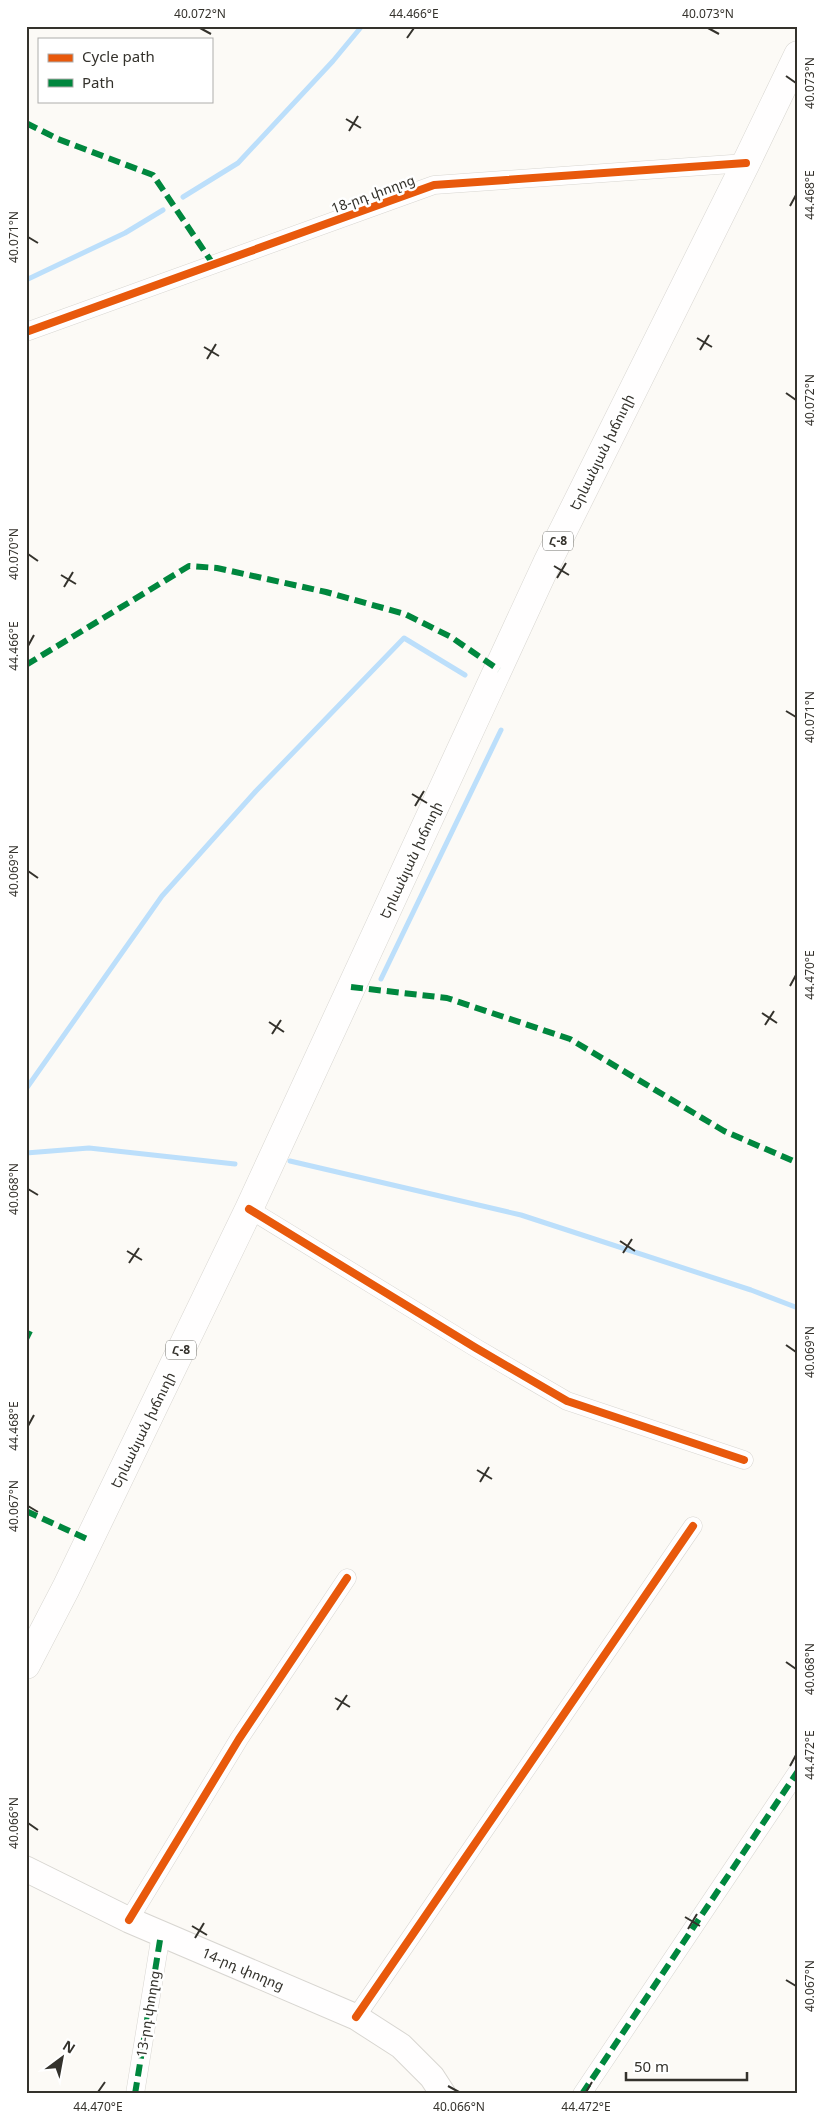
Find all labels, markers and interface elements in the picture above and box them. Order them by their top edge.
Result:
text: 40.072°N [174,5,226,22]
text: 44.466°E [389,5,439,22]
text: 40.073°N [682,5,734,22]
legend [38,38,212,102]
text: Cycle path [82,46,155,66]
text: 40.073°N [801,57,818,109]
text: Path [82,72,114,92]
street label: 18-րդ փողոց [328,170,417,217]
text: 44.468°E [801,170,818,220]
text: 40.071°N [5,211,22,263]
text: 40.072°N [801,374,818,426]
street label: Երևանյան խճուղի [565,390,638,513]
text: 40.070°N [5,528,22,580]
road number: Հ-8 [543,532,573,550]
text: 44.466°E [5,621,22,671]
text: 40.071°N [801,691,818,743]
street label: Երևանյան խճուղի [375,798,446,922]
text: 40.069°N [5,845,22,897]
text: 44.470°E [801,950,818,1000]
text: 40.068°N [5,1163,22,1215]
text: 40.069°N [801,1326,818,1378]
road number: Հ-8 [166,1340,196,1360]
street label: Երևանյան խճուղի [106,1368,179,1491]
text: 44.468°E [5,1401,22,1451]
text: 40.067°N [5,1480,22,1532]
text: 40.068°N [801,1643,818,1695]
text: 44.472°E [801,1730,818,1780]
text: 40.066°N [5,1797,22,1849]
street label: 14-րդ փողոց [199,1943,287,1994]
text: 40.067°N [801,1960,818,2012]
street label: 13-րդ փողոց [131,1969,164,2059]
north arrow [38,2032,88,2082]
text: N [59,2035,79,2058]
scale bar [626,2050,748,2082]
text: 50 m [634,2056,669,2076]
text: 44.470°E [73,2098,123,2115]
text: 40.066°N [433,2098,485,2115]
text: 44.472°E [561,2098,611,2115]

